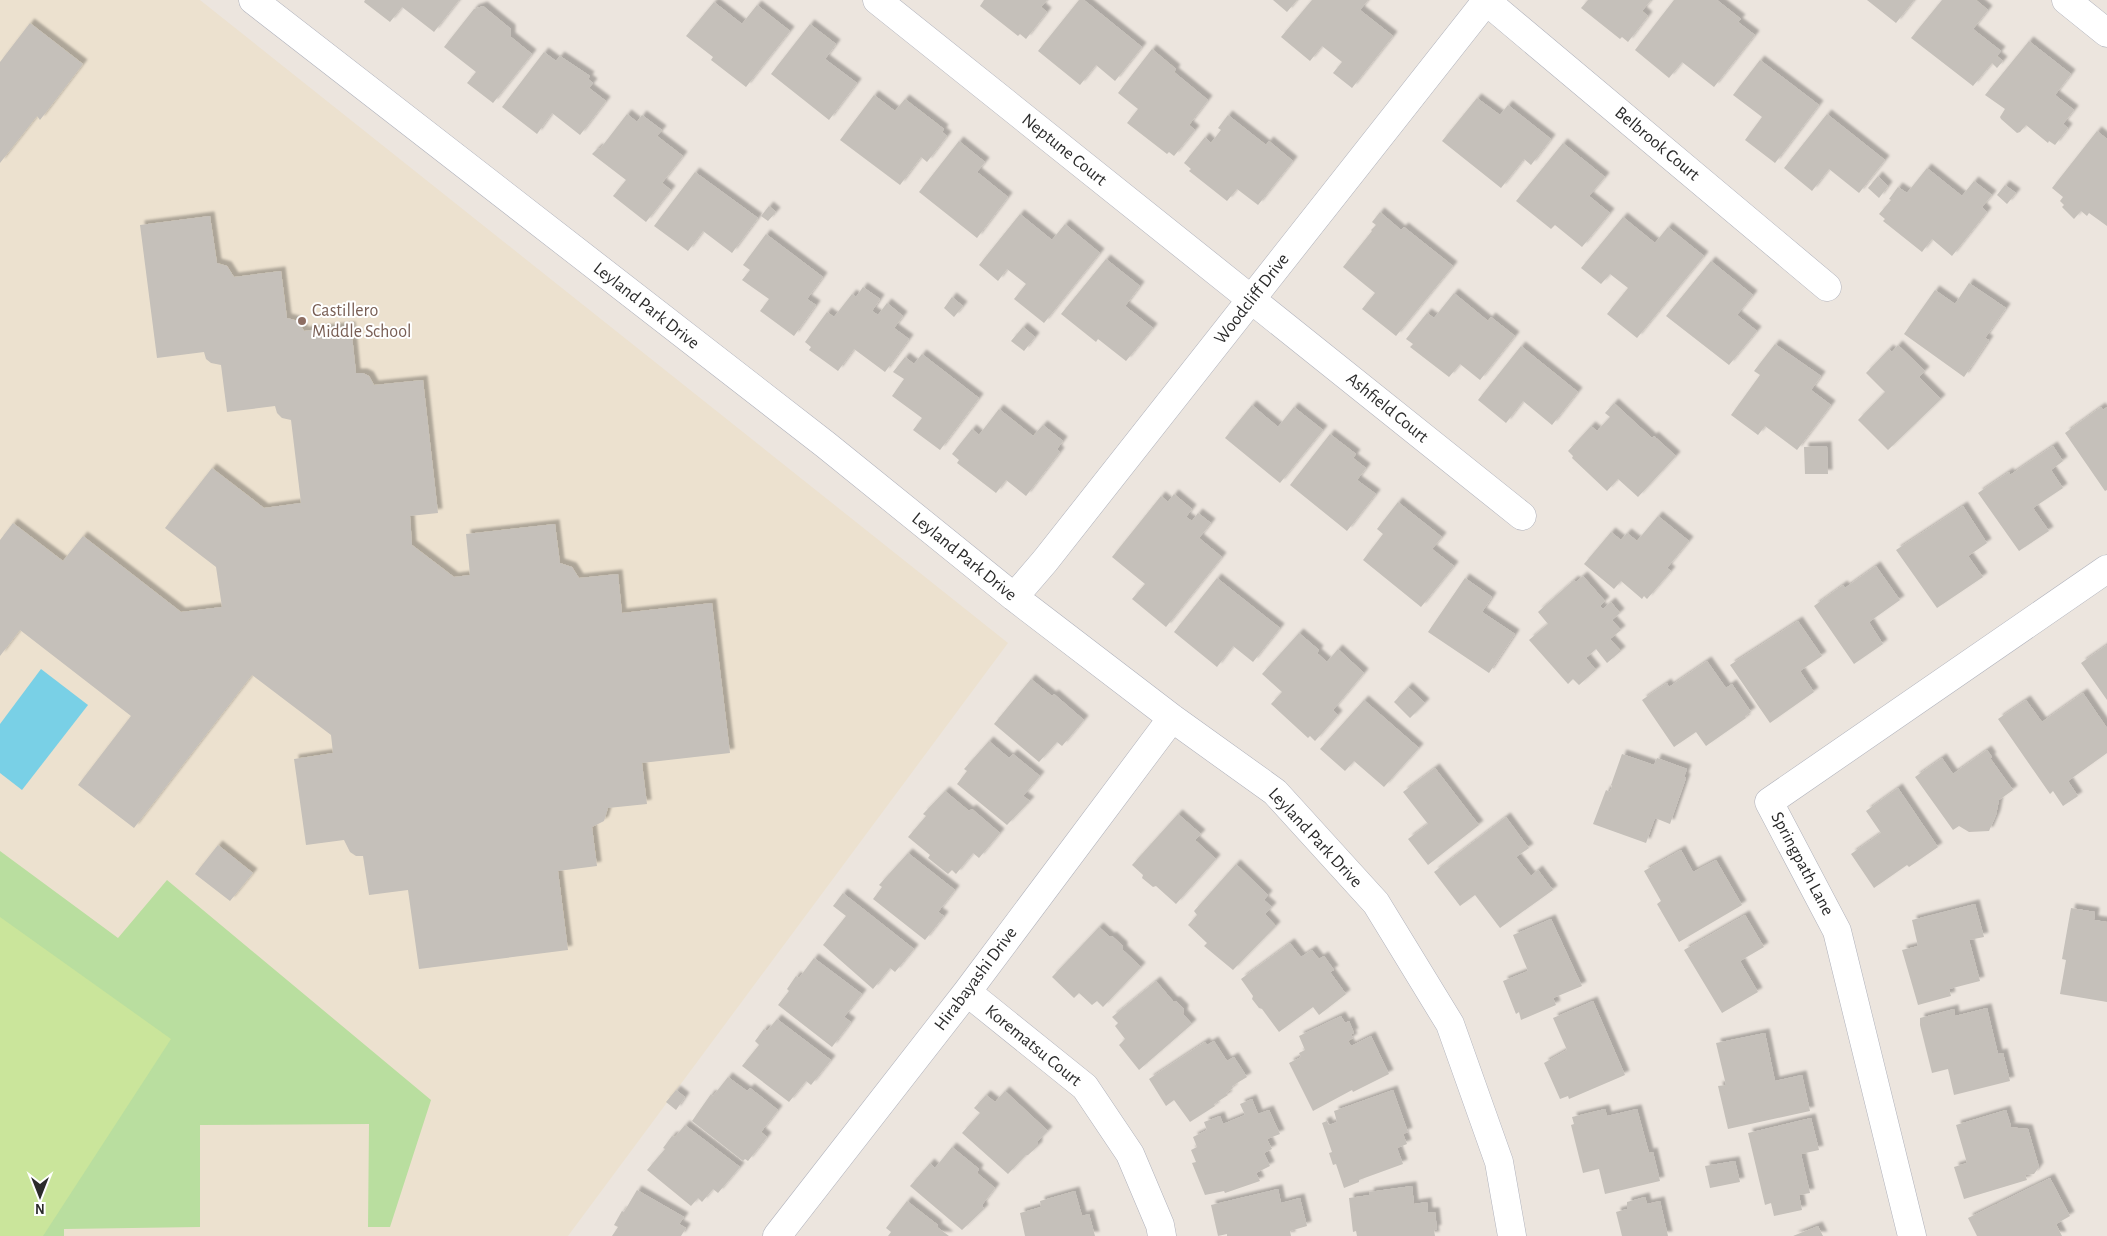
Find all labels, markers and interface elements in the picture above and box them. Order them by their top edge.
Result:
street label: Belbrook Court [1611,104,1703,185]
street label: Neptune Court [1018,111,1110,190]
street label: Woodcliff Drive [1211,250,1293,348]
street label: Leyland Park Drive [590,259,702,353]
place label: Castillero Middle School [312,302,411,341]
marker: Castillero Middle School [296,315,308,327]
street label: Ashfield Court [1343,370,1432,447]
street label: Leyland Park Drive [908,509,1020,605]
street label: Leyland Park Drive [1264,785,1366,891]
street label: Springpath Lane [1767,809,1837,919]
street label: Hirabayashi Drive [931,924,1021,1034]
street label: Korematsu Court [982,1002,1085,1090]
north arrow [15,1171,65,1221]
text: N [35,1201,45,1215]

